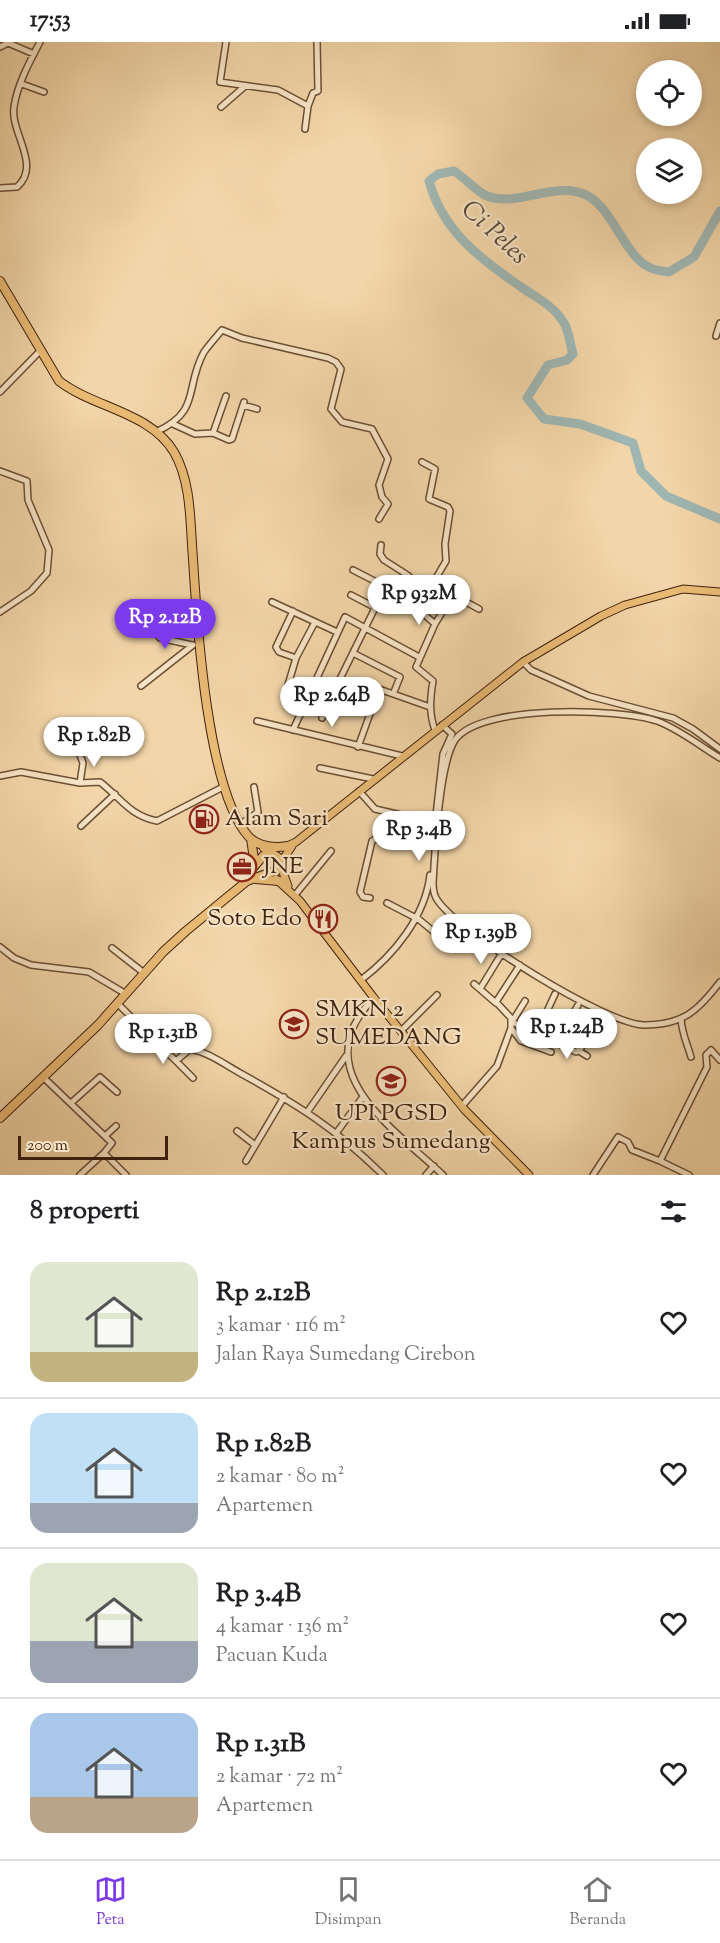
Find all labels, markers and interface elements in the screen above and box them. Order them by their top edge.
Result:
text: 17:53 [30,5,71,37]
map controls [636,60,702,204]
button: locate [636,60,702,126]
button: layers [636,138,702,204]
water label: Ci Peles [452,192,536,274]
pin: Rp 932M [364,575,474,626]
text: Rp 932M [381,580,457,609]
pin: Rp 2.12B [103,599,227,650]
text: Rp 2.12B [129,604,201,633]
pin: Rp 2.64B [270,677,394,728]
text: Rp 2.64B [294,682,370,711]
pin: Rp 1.82B [32,717,156,768]
text: Rp 1.82B [57,722,131,751]
place label: Alam Sari [225,802,328,836]
fuel station icon: Alam Sari [188,803,220,835]
pin: Rp 3.4B [364,811,474,862]
text: Rp 3.4B [386,816,452,845]
place label: JNE [261,850,304,884]
office icon: JNE [226,851,258,883]
place label: Soto Edo [207,902,302,936]
restaurant icon: Soto Edo [307,903,339,935]
pin: Rp 1.39B [419,914,543,965]
text: Rp 1.39B [445,919,517,948]
place label: SMKN 2 SUMEDANG [315,993,462,1055]
school or university icon: SMKN 2 SUMEDANG [278,1008,310,1040]
pin: Rp 1.24B [505,1009,629,1060]
pin: Rp 1.31B [101,1014,225,1065]
text: Rp 1.24B [530,1014,604,1043]
text: Rp 1.31B [129,1019,197,1048]
school or university icon: UPI PGSD Kampus Sumedang [375,1065,407,1097]
place label: UPI PGSD Kampus Sumedang [292,1097,491,1159]
scale bar [18,1133,168,1160]
text: 200 m [27,1135,68,1158]
text: 8 properti [30,1193,139,1230]
icon: filters [657,1195,690,1228]
text: Rp 2.12B [216,1275,310,1312]
icon: home [78,1286,150,1358]
icon: heart [657,1306,690,1339]
text: 3 kamar · 116 m² [216,1312,346,1341]
text: Jalan Raya Sumedang Cirebon [216,1341,476,1370]
text: Rp 1.82B [216,1426,311,1463]
icon: home [78,1437,150,1509]
icon: heart [657,1457,690,1490]
text: 2 kamar · 80 m² [216,1463,344,1492]
text: Apartemen [216,1492,313,1521]
text: Rp 3.4B [216,1576,301,1613]
icon: home [78,1587,150,1659]
icon: heart [657,1607,690,1640]
text: 4 kamar · 136 m² [216,1613,349,1642]
text: Pacuan Kuda [216,1642,328,1671]
text: Rp 1.31B [216,1726,306,1763]
icon: home [78,1737,150,1809]
icon: heart [657,1757,690,1790]
text: 2 kamar · 72 m² [216,1763,343,1792]
text: Apartemen [216,1792,313,1821]
tab: Peta [94,1873,127,1932]
tab: Disimpan [315,1873,382,1932]
tab: Beranda [569,1873,626,1932]

